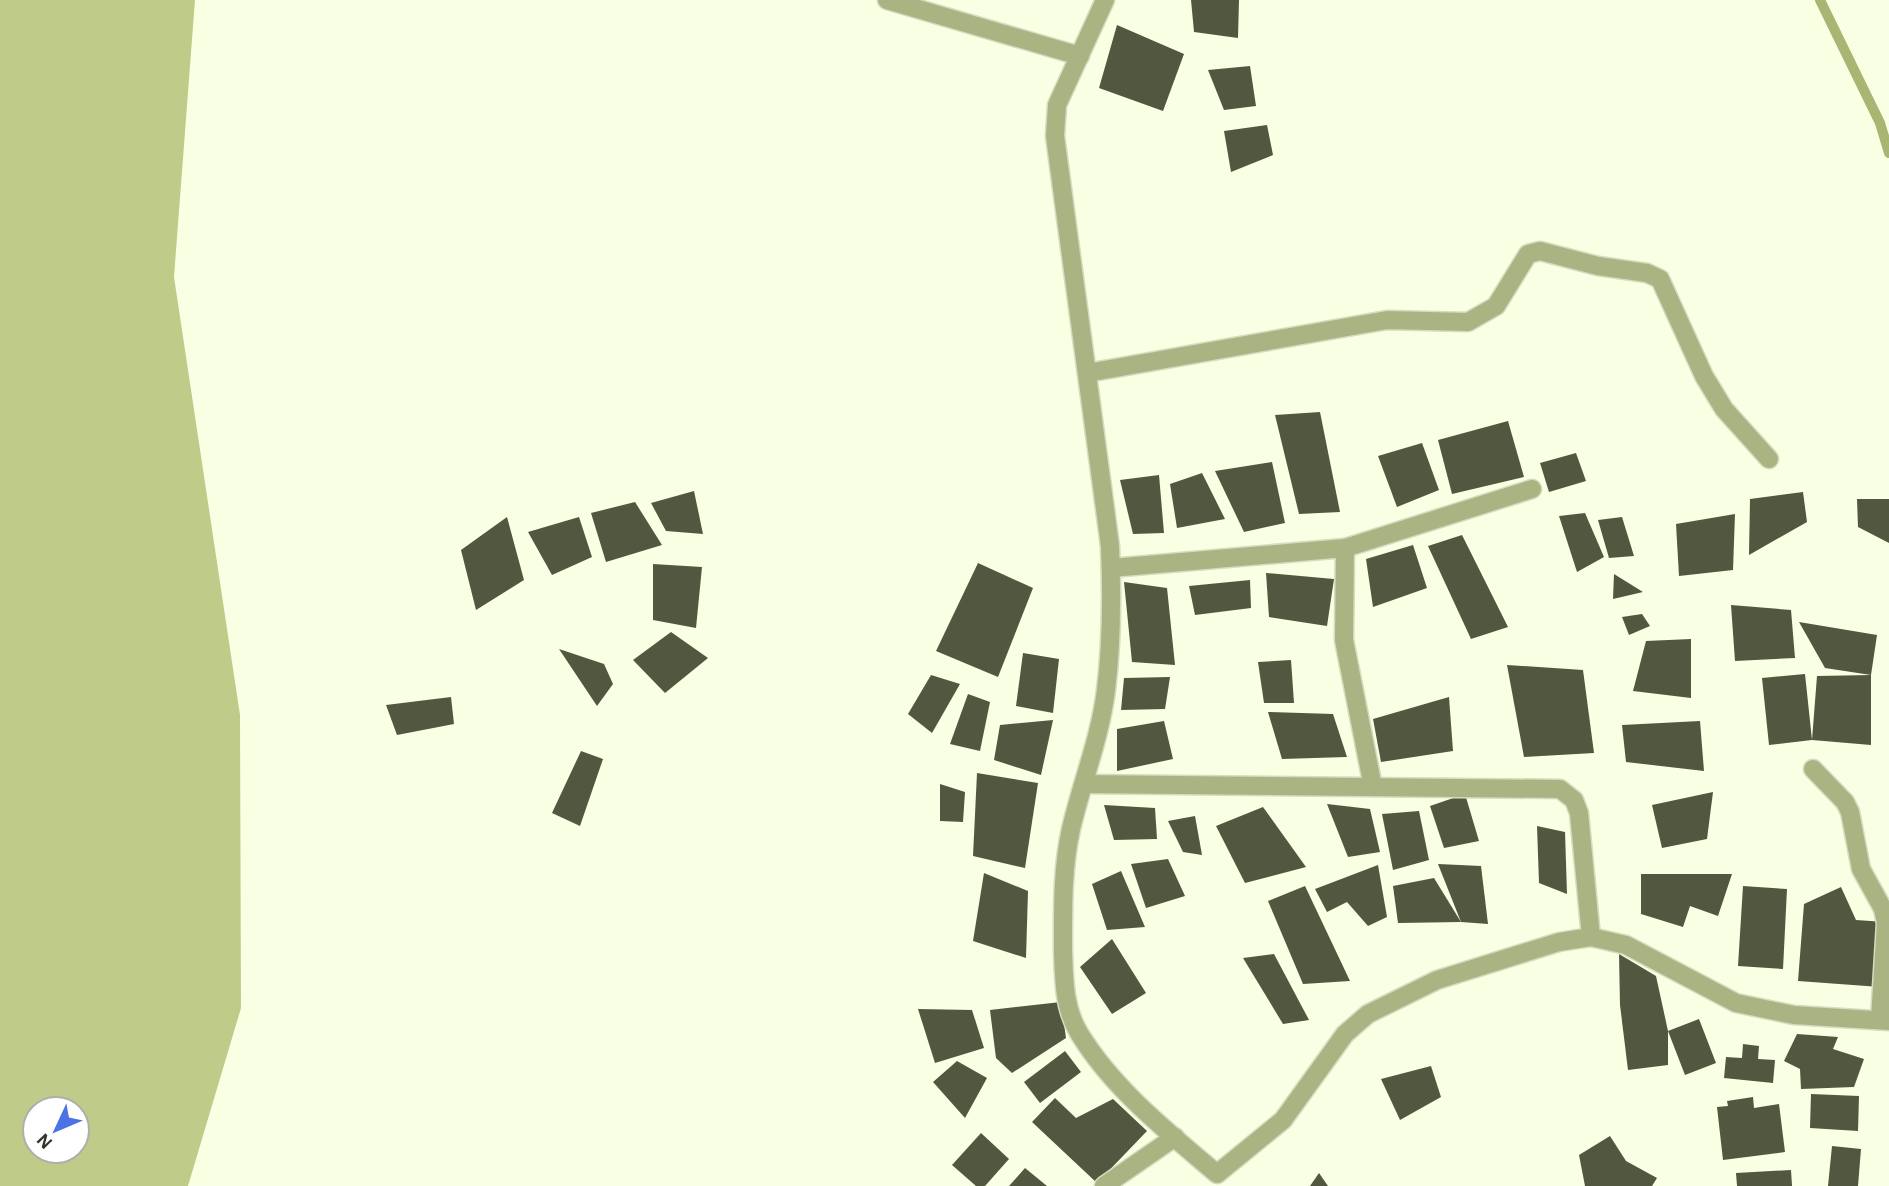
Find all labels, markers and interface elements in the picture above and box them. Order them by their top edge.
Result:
north arrow [21,1095,91,1165]
text: N [33,1129,56,1152]

